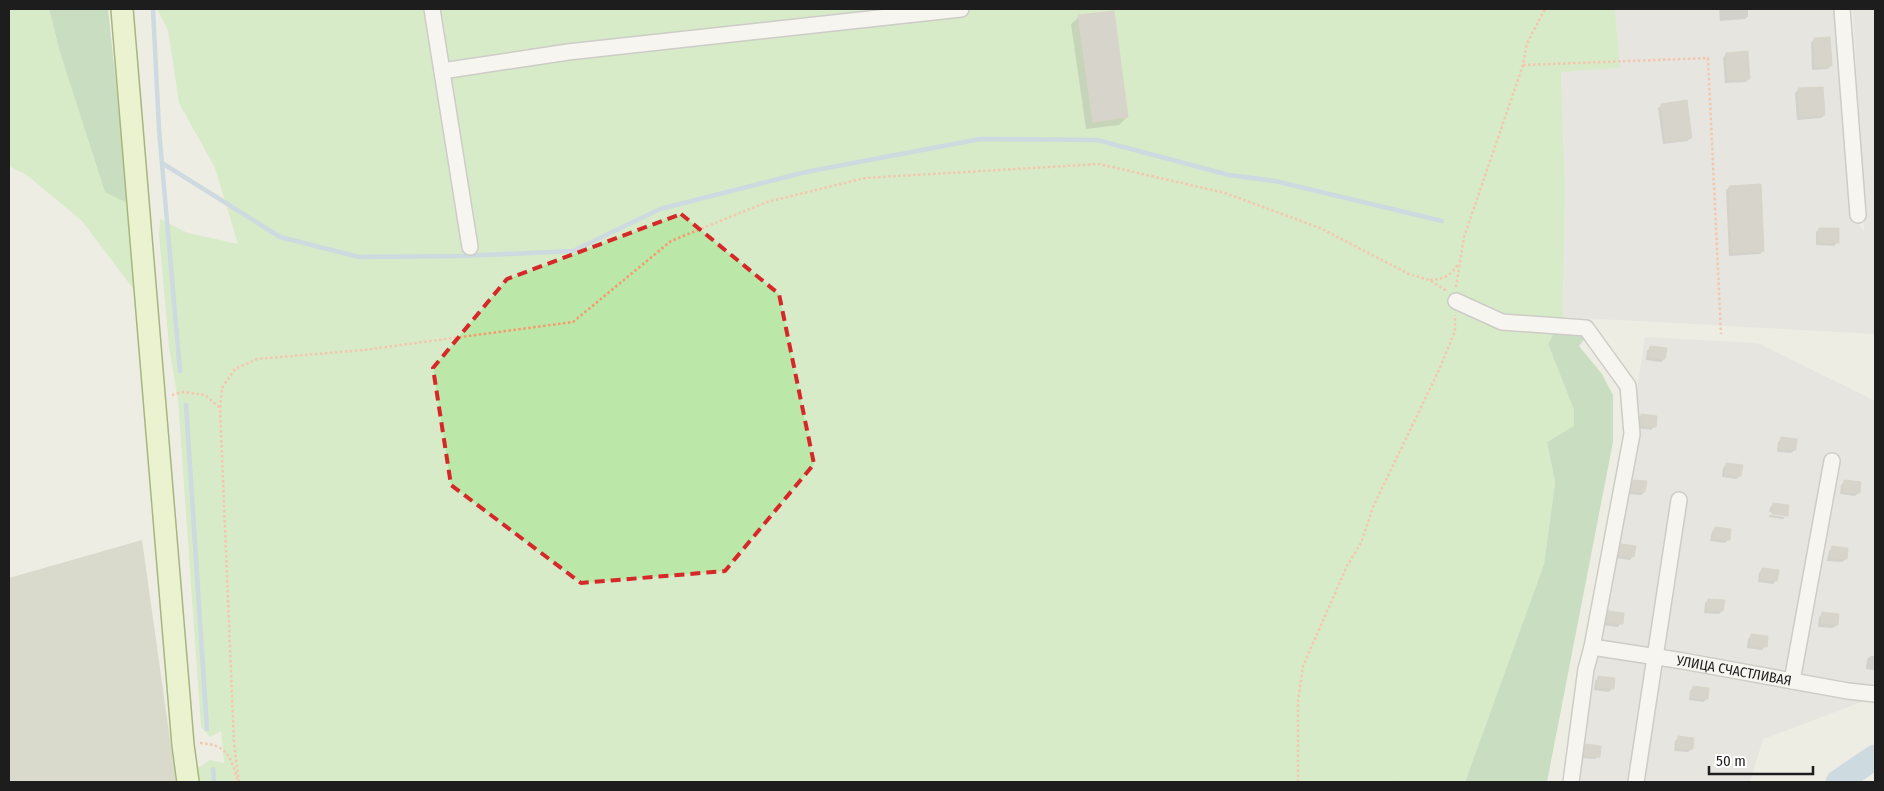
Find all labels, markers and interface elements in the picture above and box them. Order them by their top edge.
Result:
street label: УЛИЦА СЧАСТЛИВАЯ [1674,652,1793,690]
scale bar [1709,744,1813,776]
text: 50 m [1716,752,1746,770]

